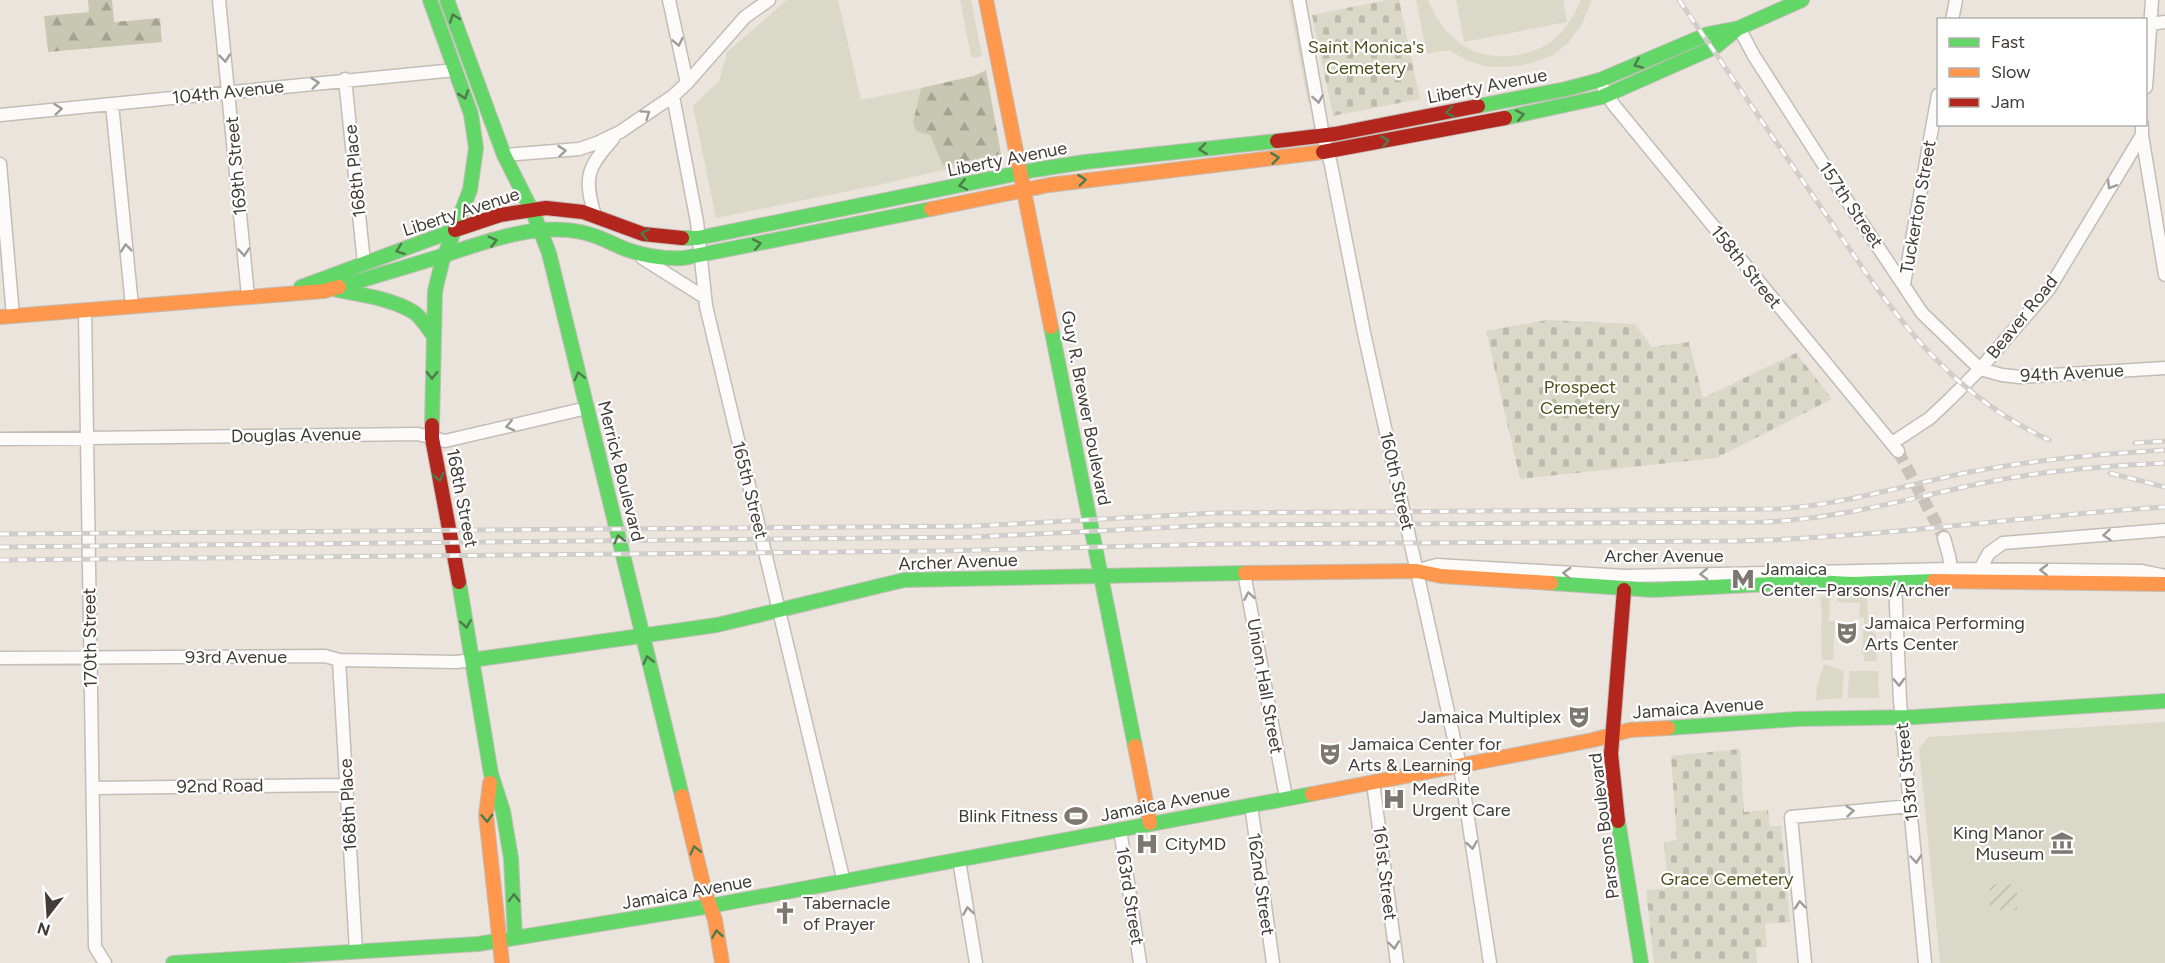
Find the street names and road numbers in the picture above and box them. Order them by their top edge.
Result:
street label: Liberty Avenue [1425,64,1549,108]
street label: 104th Avenue [171,75,285,109]
street label: 169th Street [221,115,251,217]
street label: 168th Place [339,123,371,218]
street label: Liberty Avenue [945,137,1069,181]
street label: Tuckerton Street [1895,138,1941,276]
street label: 157th Street [1814,158,1888,252]
street label: Liberty Avenue [400,183,522,241]
street label: 158th Street [1706,221,1786,313]
street label: Beaver Road [1982,271,2062,363]
street label: Guy R. Brewer Boulevard [1056,309,1116,507]
street label: 94th Avenue [2020,359,2124,387]
street label: Merrick Boulevard [593,398,649,544]
street label: Douglas Avenue [231,423,361,447]
street label: 160th Street [1375,429,1419,533]
street label: 165th Street [727,439,773,541]
street label: 168th Street [442,447,482,550]
street label: Archer Avenue [1604,545,1724,567]
street label: Archer Avenue [898,549,1018,575]
street label: 170th Street [78,587,102,688]
street label: Union Hall Street [1242,616,1288,756]
street label: 93rd Avenue [185,646,287,668]
street label: Jamaica Avenue [1632,692,1764,724]
street label: 153rd Street [1891,721,1923,822]
street label: Parsons Boulevard [1584,752,1624,900]
street label: 168th Place [335,758,361,852]
street label: 92nd Road [176,774,264,798]
street label: Jamaica Avenue [1098,780,1232,826]
street label: 161st Street [1368,824,1402,922]
street label: 162nd Street [1243,831,1279,937]
street label: 163rd Street [1111,845,1149,947]
street label: Jamaica Avenue [620,870,754,914]

